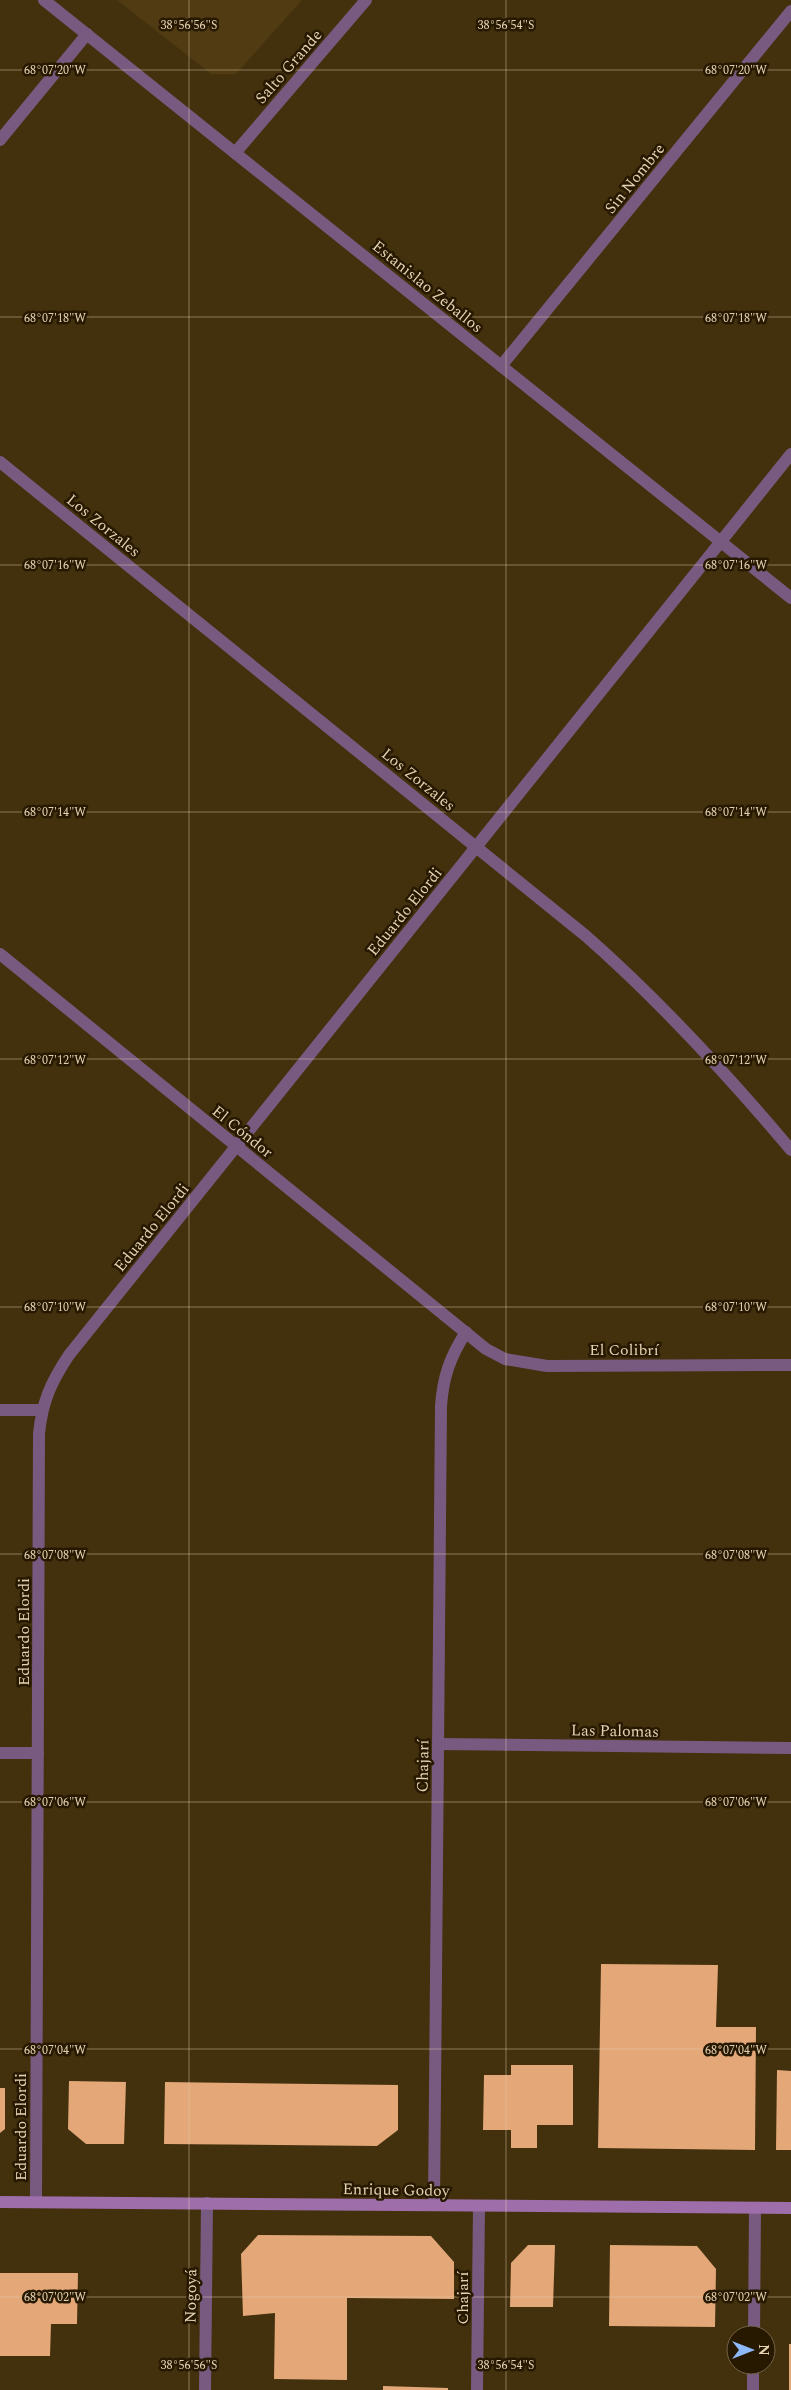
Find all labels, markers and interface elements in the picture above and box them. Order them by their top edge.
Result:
text: 38°56'56"S [161,16,217,35]
text: 38°56'54"S [478,16,534,35]
street label: Salto Grande [249,24,328,109]
text: 68°07'20"W [24,61,86,80]
text: 68°07'20"W [705,61,767,80]
street label: Sin Nombre [599,138,671,219]
street label: Estanislao Zeballos [367,235,488,339]
text: 68°07'18"W [24,309,86,328]
text: 68°07'18"W [705,309,767,328]
street label: Los Zorzales [61,488,146,563]
text: 68°07'16"W [24,556,86,575]
text: 68°07'16"W [705,556,767,575]
street label: Los Zorzales [376,742,461,817]
text: 68°07'14"W [24,803,86,822]
text: 68°07'14"W [705,803,767,822]
street label: Eduardo Elordi [361,862,448,961]
text: 68°07'12"W [24,1051,86,1070]
text: 68°07'12"W [705,1051,767,1070]
street label: El Cóndor [207,1100,278,1164]
street label: Eduardo Elordi [108,1178,195,1277]
text: 68°07'10"W [24,1298,86,1317]
text: 68°07'10"W [705,1298,767,1317]
street label: El Colibrí [589,1338,660,1362]
text: 68°07'08"W [24,1546,86,1565]
text: 68°07'08"W [705,1546,767,1565]
street label: Eduardo Elordi [12,1578,36,1686]
street label: Las Palomas [571,1718,659,1744]
street label: Chajarí [411,1738,435,1793]
text: 68°07'06"W [24,1793,86,1812]
text: 68°07'06"W [705,1793,767,1812]
text: 68°07'04"W [24,2041,86,2060]
text: 68°07'04"W [705,2041,767,2060]
street label: Eduardo Elordi [9,2073,33,2181]
street label: Enrique Godoy [342,2177,451,2203]
street label: Nogoyá [179,2269,203,2323]
street label: Chajarí [451,2271,475,2324]
text: 68°07'02"W [24,2288,86,2307]
text: 68°07'02"W [705,2288,767,2307]
north arrow [726,2325,776,2375]
text: N [753,2344,774,2356]
text: 38°56'56"S [161,2356,217,2375]
text: 38°56'54"S [478,2356,534,2375]

